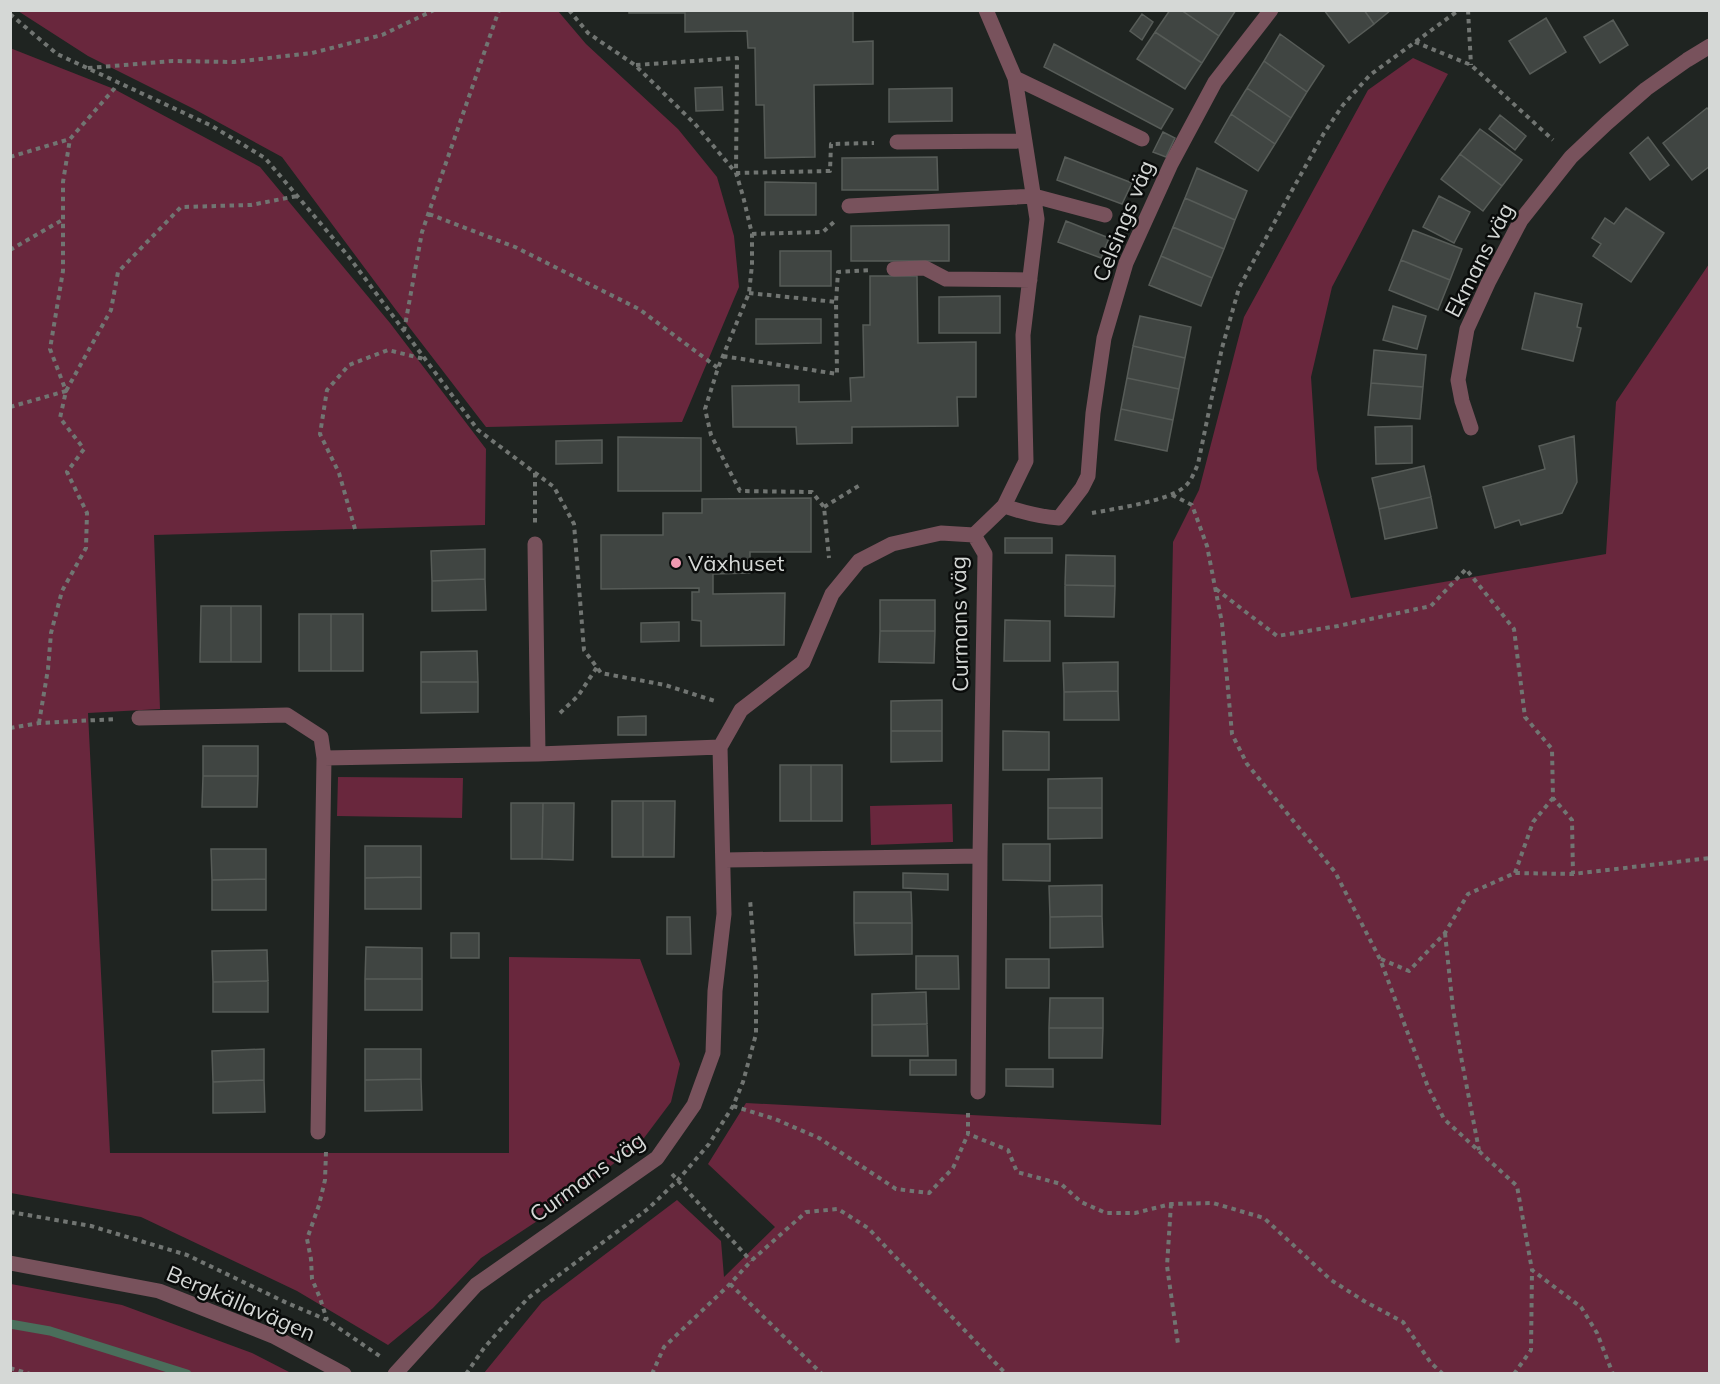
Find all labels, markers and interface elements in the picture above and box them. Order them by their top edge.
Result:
street label: Celsings väg [1086,156,1160,286]
street label: Ekmans väg [1438,198,1520,322]
place label: Växhuset [688,549,785,577]
marker: Växhuset [669,556,683,570]
street label: Curmans väg [944,556,974,692]
street label: Curmans väg [524,1126,650,1228]
street label: Bergkällavägen [162,1259,320,1347]

